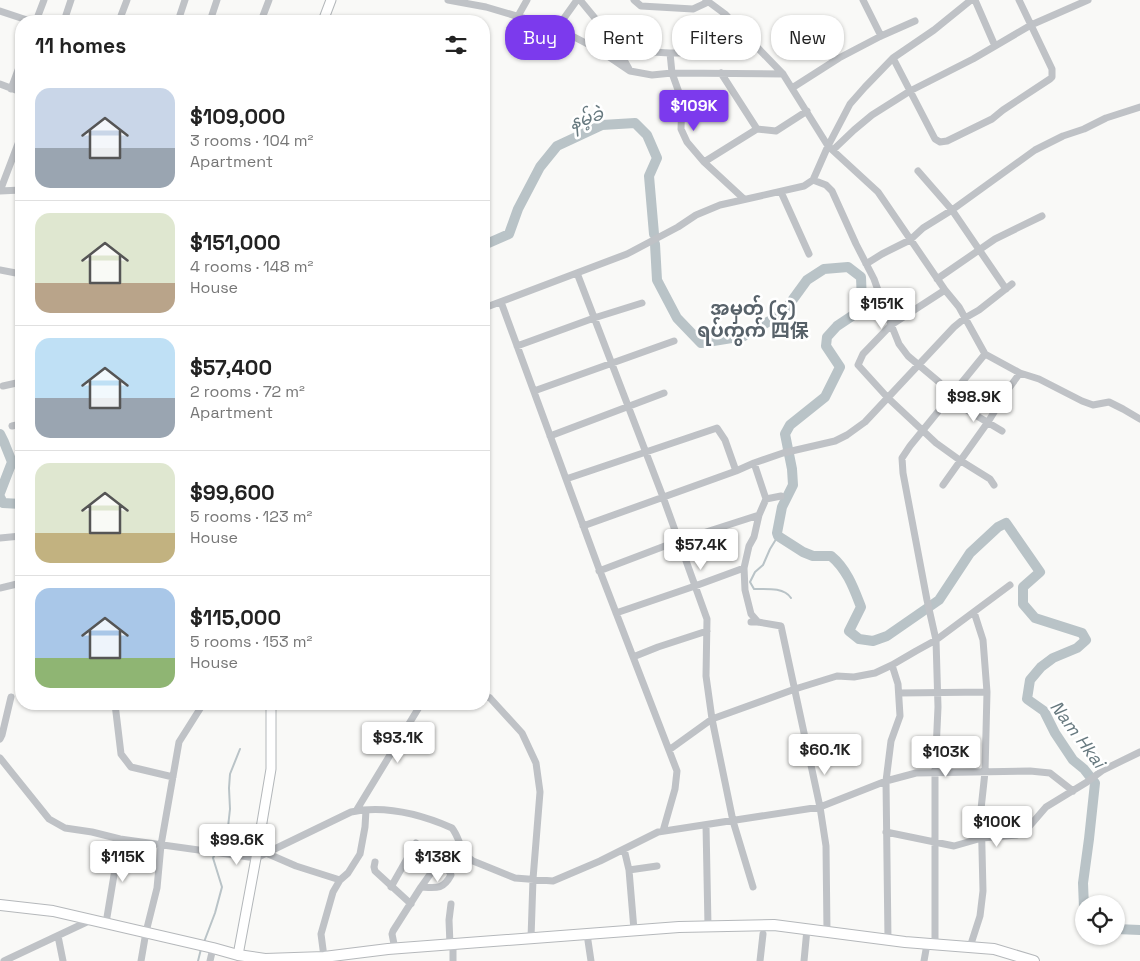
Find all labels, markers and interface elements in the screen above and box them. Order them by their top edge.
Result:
chip: Buy [505,15,575,60]
chip: Rent [585,15,662,60]
chip: Filters [672,15,761,60]
chip: New [771,15,844,60]
icon: filters [442,31,470,59]
text: 11 homes [35,32,126,59]
pin: $109K [659,90,729,132]
text: $109K [670,95,718,116]
water label: နမ့်ခဲ [566,100,608,138]
text: $109,000 [190,103,285,130]
icon: home [75,108,135,168]
text: 3 rooms · 104 m² [190,130,313,151]
text: Apartment [190,151,273,172]
text: $151,000 [190,229,281,256]
icon: home [75,233,135,293]
text: 4 rooms · 148 m² [190,256,313,277]
text: House [190,277,238,298]
pin: $151K [847,288,917,330]
text: $151K [860,293,904,314]
district label: အမှတ် (၄) ရပ်ကွက် 四保 [697,295,809,346]
text: $57,400 [190,354,272,381]
icon: home [75,358,135,418]
pin: $98.9K [933,380,1015,423]
text: 2 rooms · 72 m² [190,381,305,402]
text: $98.9K [947,386,1001,407]
text: Apartment [190,402,273,423]
text: $99,600 [190,479,275,506]
icon: home [75,483,135,543]
text: 5 rooms · 123 m² [190,506,312,527]
text: House [190,527,238,548]
pin: $57.4K [660,528,742,571]
text: $57.4K [675,534,727,555]
text: $115,000 [190,604,281,631]
icon: home [75,608,135,668]
text: 5 rooms · 153 m² [190,631,312,652]
text: House [190,652,238,673]
water label: Nam Hkai [1045,696,1112,774]
pin: $93.1K [357,722,439,764]
text: $93.1K [373,727,423,748]
pin: $60.1K [784,734,866,776]
pin: $103K [911,736,981,778]
text: $60.1K [800,739,850,760]
text: $103K [922,741,970,762]
pin: $100K [962,806,1032,848]
text: $100K [973,811,1021,832]
pin: $99.6K [196,824,278,866]
text: $99.6K [210,829,264,850]
pin: $115K [88,840,158,883]
pin: $138K [403,840,473,883]
text: $115K [101,846,145,867]
text: $138K [415,846,461,867]
map controls [1075,895,1125,945]
button: locate [1075,895,1125,945]

